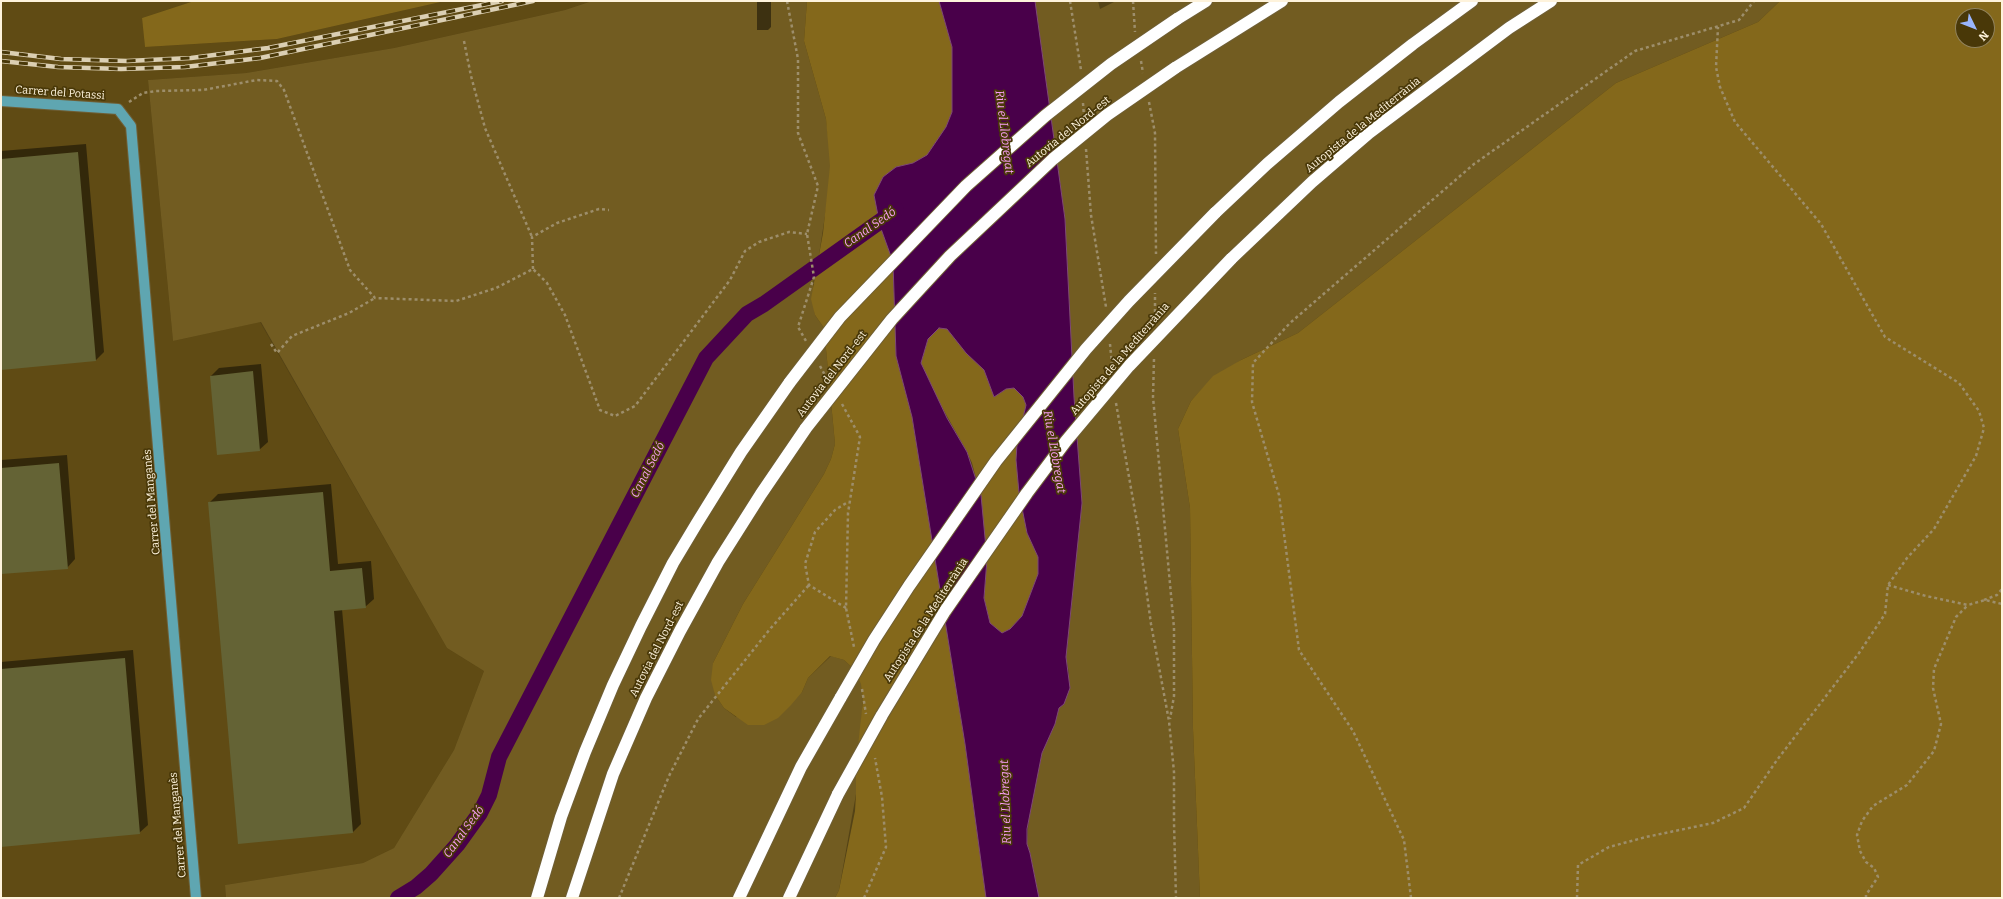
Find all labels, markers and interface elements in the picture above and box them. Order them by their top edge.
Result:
north arrow [1955,8,1995,48]
text: N [1976,28,1991,43]
street label: Autopista de la Mediterrània [1303,74,1423,176]
street label: Carrer del Potassi [15,83,105,103]
water label: Riu el Llobregat [992,89,1016,175]
street label: Autovia del Nord-est [1023,94,1113,170]
water label: Canal Sedó [841,205,899,251]
street label: Autopista de la Mediterrània [1068,300,1172,418]
street label: Autovia del Nord-est [794,328,870,420]
water label: Riu el Llobregat [1040,409,1068,495]
water label: Canal Sedó [628,440,668,500]
street label: Carrer del Manganès [141,449,163,555]
street label: Autopista de la Mediterrània [881,556,971,684]
street label: Autovia del Nord-est [627,599,687,699]
water label: Riu el Llobregat [997,760,1015,844]
street label: Carrer del Manganès [167,772,189,878]
water label: Canal Sedó [440,803,488,861]

